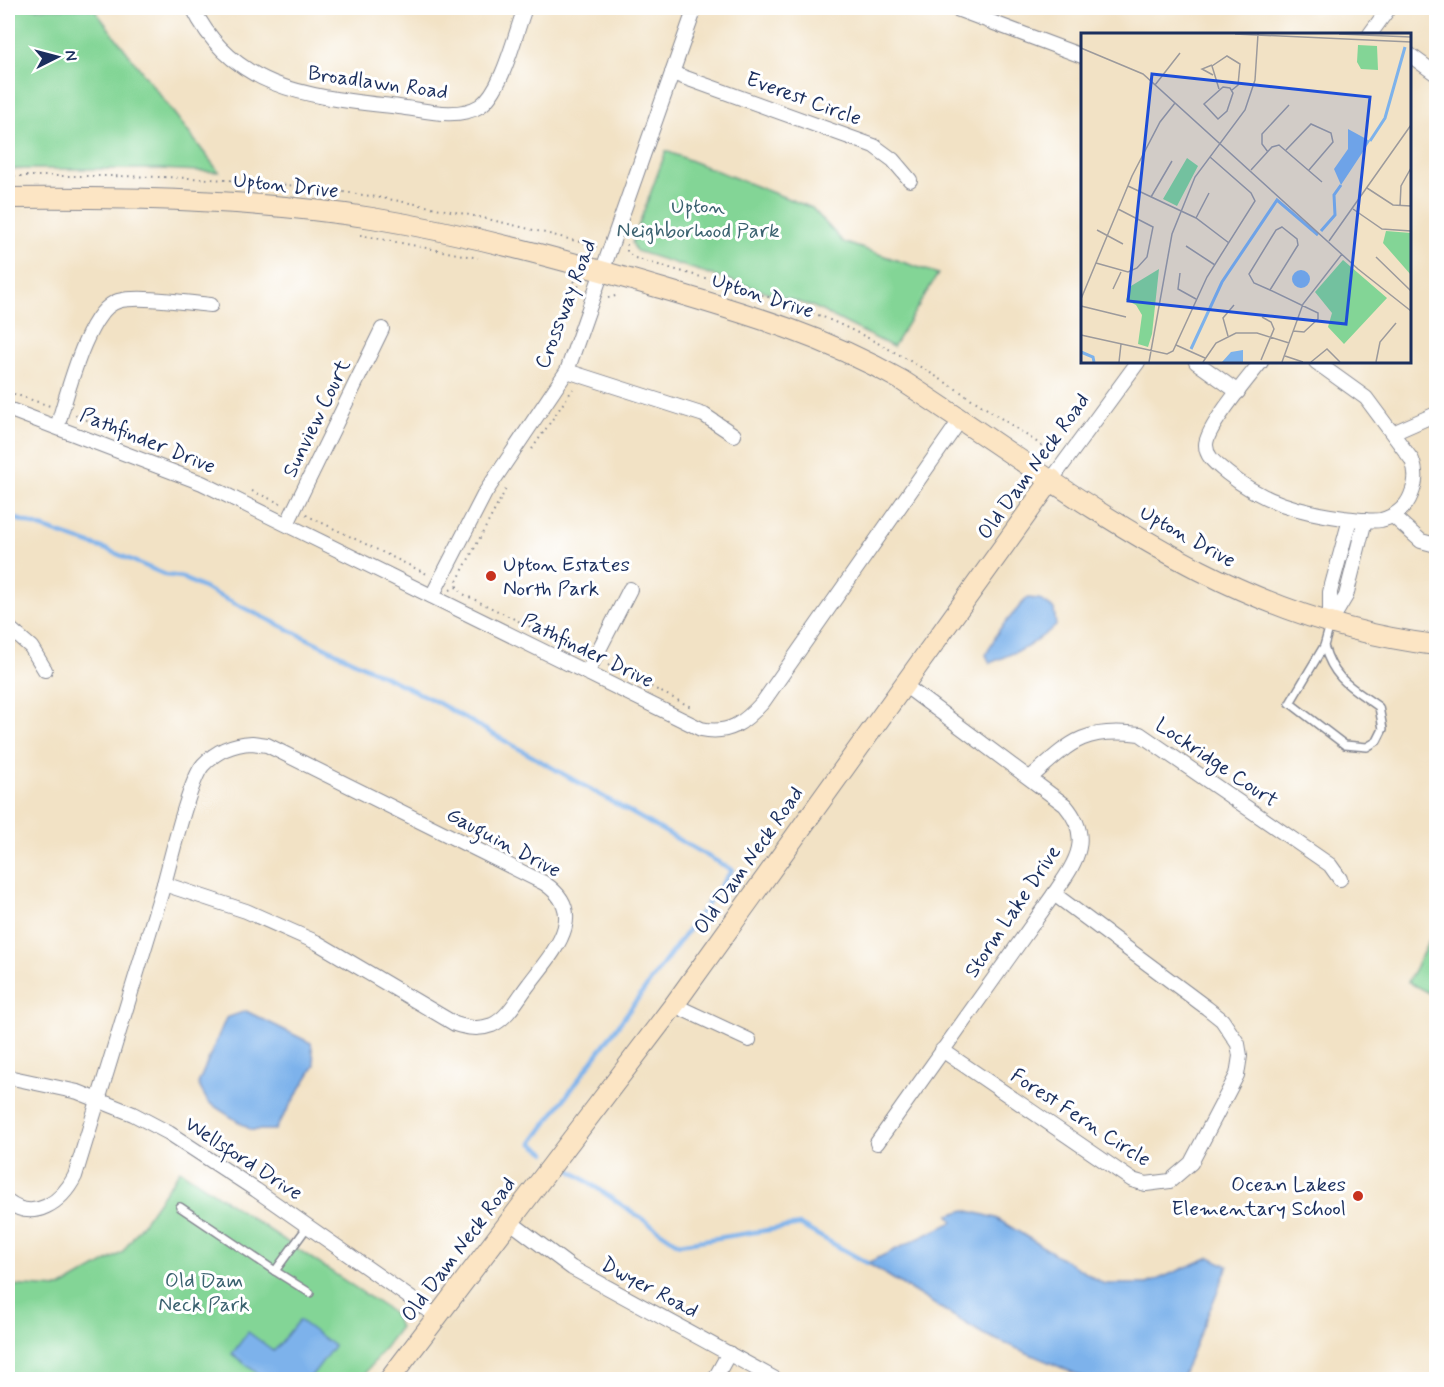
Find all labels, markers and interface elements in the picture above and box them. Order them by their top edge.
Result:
north arrow [27,27,87,87]
inset map [1081,33,1411,363]
text: N [59,49,81,62]
street label: Broadlawn Road [306,59,450,107]
street label: Everest Circle [742,65,865,133]
street label: Upton Drive [232,167,340,205]
park label: Upton Neighborhood Park [616,193,780,245]
street label: Crossway Road [528,236,603,373]
street label: Upton Drive [708,266,817,326]
street label: Sunview Court [276,354,358,482]
street label: Old Dam Neck Road [971,388,1096,545]
street label: Pathfinder Drive [76,401,220,481]
street label: Upton Drive [1134,499,1241,575]
place label: Upton Estates North Park [503,551,630,603]
marker: Upton Estates North Park [484,569,498,583]
street label: Pathfinder Drive [517,607,658,695]
street label: Lockridge Court [1149,711,1283,815]
street label: Old Dam Neck Road [687,781,810,940]
street label: Gauguin Drive [440,801,566,887]
street label: Storm Lake Drive [958,840,1068,983]
street label: Forest Fern Circle [1005,1062,1156,1174]
street label: Wellsford Drive [178,1110,308,1209]
street label: Old Dam Neck Road [395,1171,523,1328]
place label: Ocean Lakes Elementary School [1171,1171,1346,1223]
marker: Ocean Lakes Elementary School [1351,1189,1365,1203]
street label: Dwyer Road [596,1251,703,1325]
park label: Old Dam Neck Park [158,1267,250,1319]

